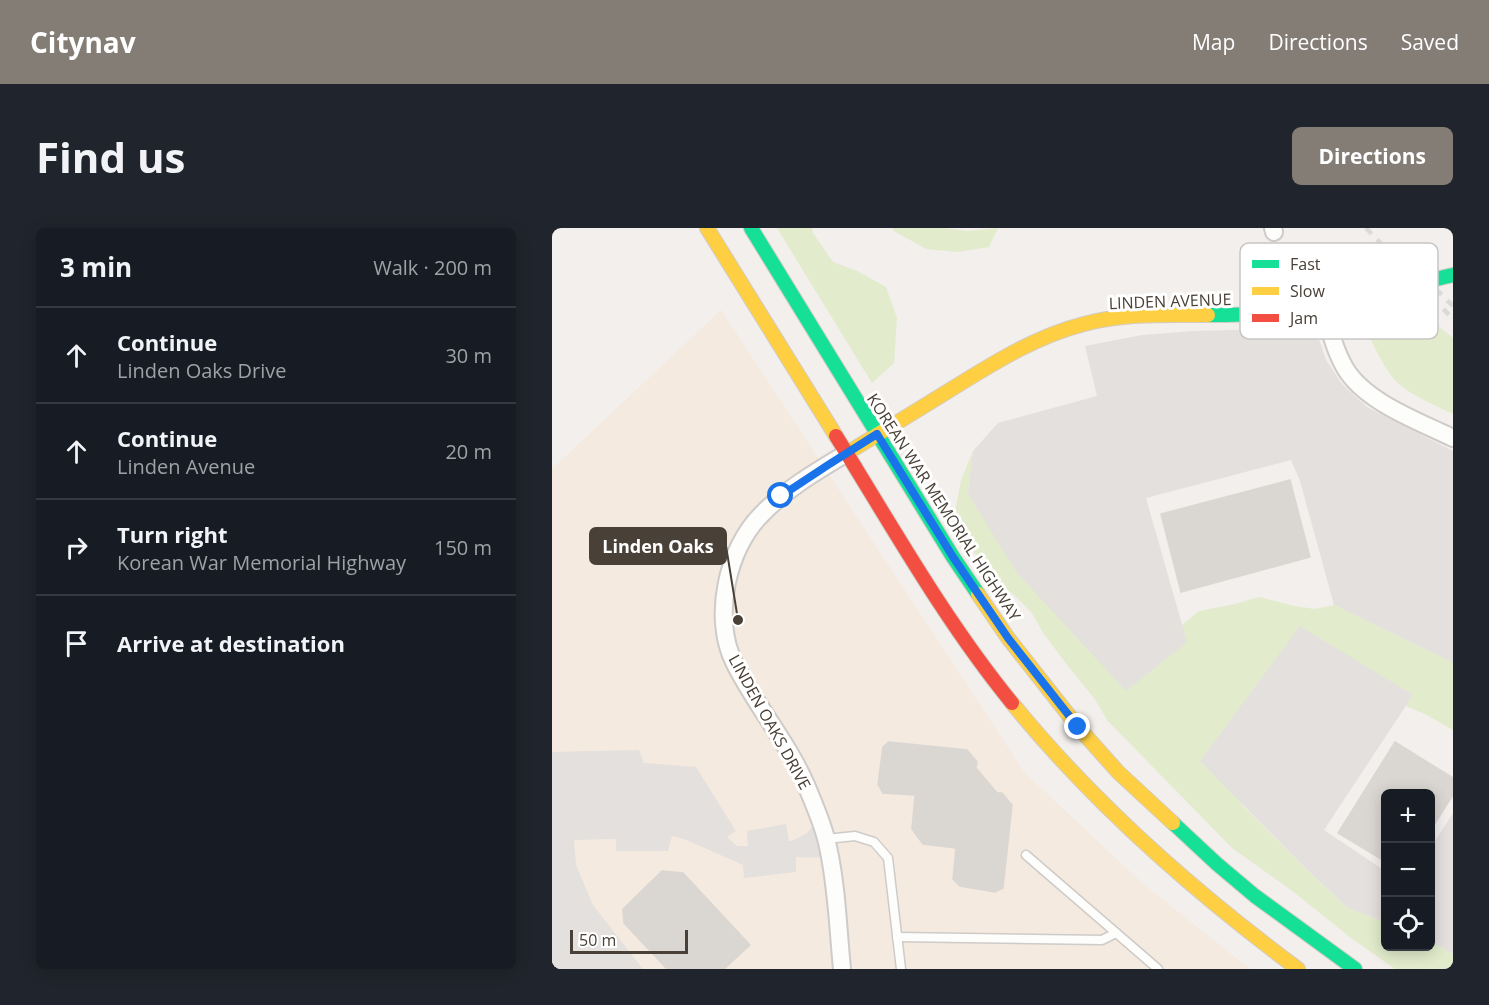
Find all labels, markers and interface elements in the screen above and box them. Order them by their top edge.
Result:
text: Citynav [30,23,136,61]
text: Map [1192,28,1235,56]
text: Directions [1268,28,1368,56]
text: Saved [1401,28,1459,56]
button: Directions [1292,127,1453,185]
text: Find us [36,128,185,185]
legend [1240,243,1438,339]
text: 3 min [60,249,132,285]
text: Fast [1290,253,1321,275]
text: Walk · 200 m [373,254,492,281]
text: Slow [1290,280,1325,302]
street label: LINDEN AVENUE [1108,288,1232,314]
text: Jam [1288,307,1318,329]
text: Continue [117,327,217,357]
icon: ahead [60,339,93,372]
text: 30 m [445,342,492,369]
text: Linden Oaks Drive [117,357,287,384]
street label: KOREAN WAR MEMORIAL HIGHWAY [862,389,1026,625]
text: Continue [117,423,217,453]
icon: ahead [60,435,93,468]
text: 20 m [445,438,492,465]
text: Linden Avenue [117,453,255,480]
route start [767,482,793,508]
text: Turn right [117,519,228,549]
callout: Linden Oaks [590,528,726,564]
icon: right [60,531,93,564]
text: 150 m [434,534,492,561]
text: Linden Oaks [602,534,714,558]
text: Korean War Memorial Highway [117,549,406,576]
icon: arrive [60,627,93,660]
text: Arrive at destination [117,628,345,658]
street label: LINDEN OAKS DRIVE [724,651,816,793]
route end [1064,713,1090,739]
map controls [1381,789,1435,951]
button: + [1381,789,1435,843]
button: − [1381,843,1435,897]
button: locate [1381,897,1435,951]
scale bar [570,927,688,954]
text: 50 m [579,929,616,951]

